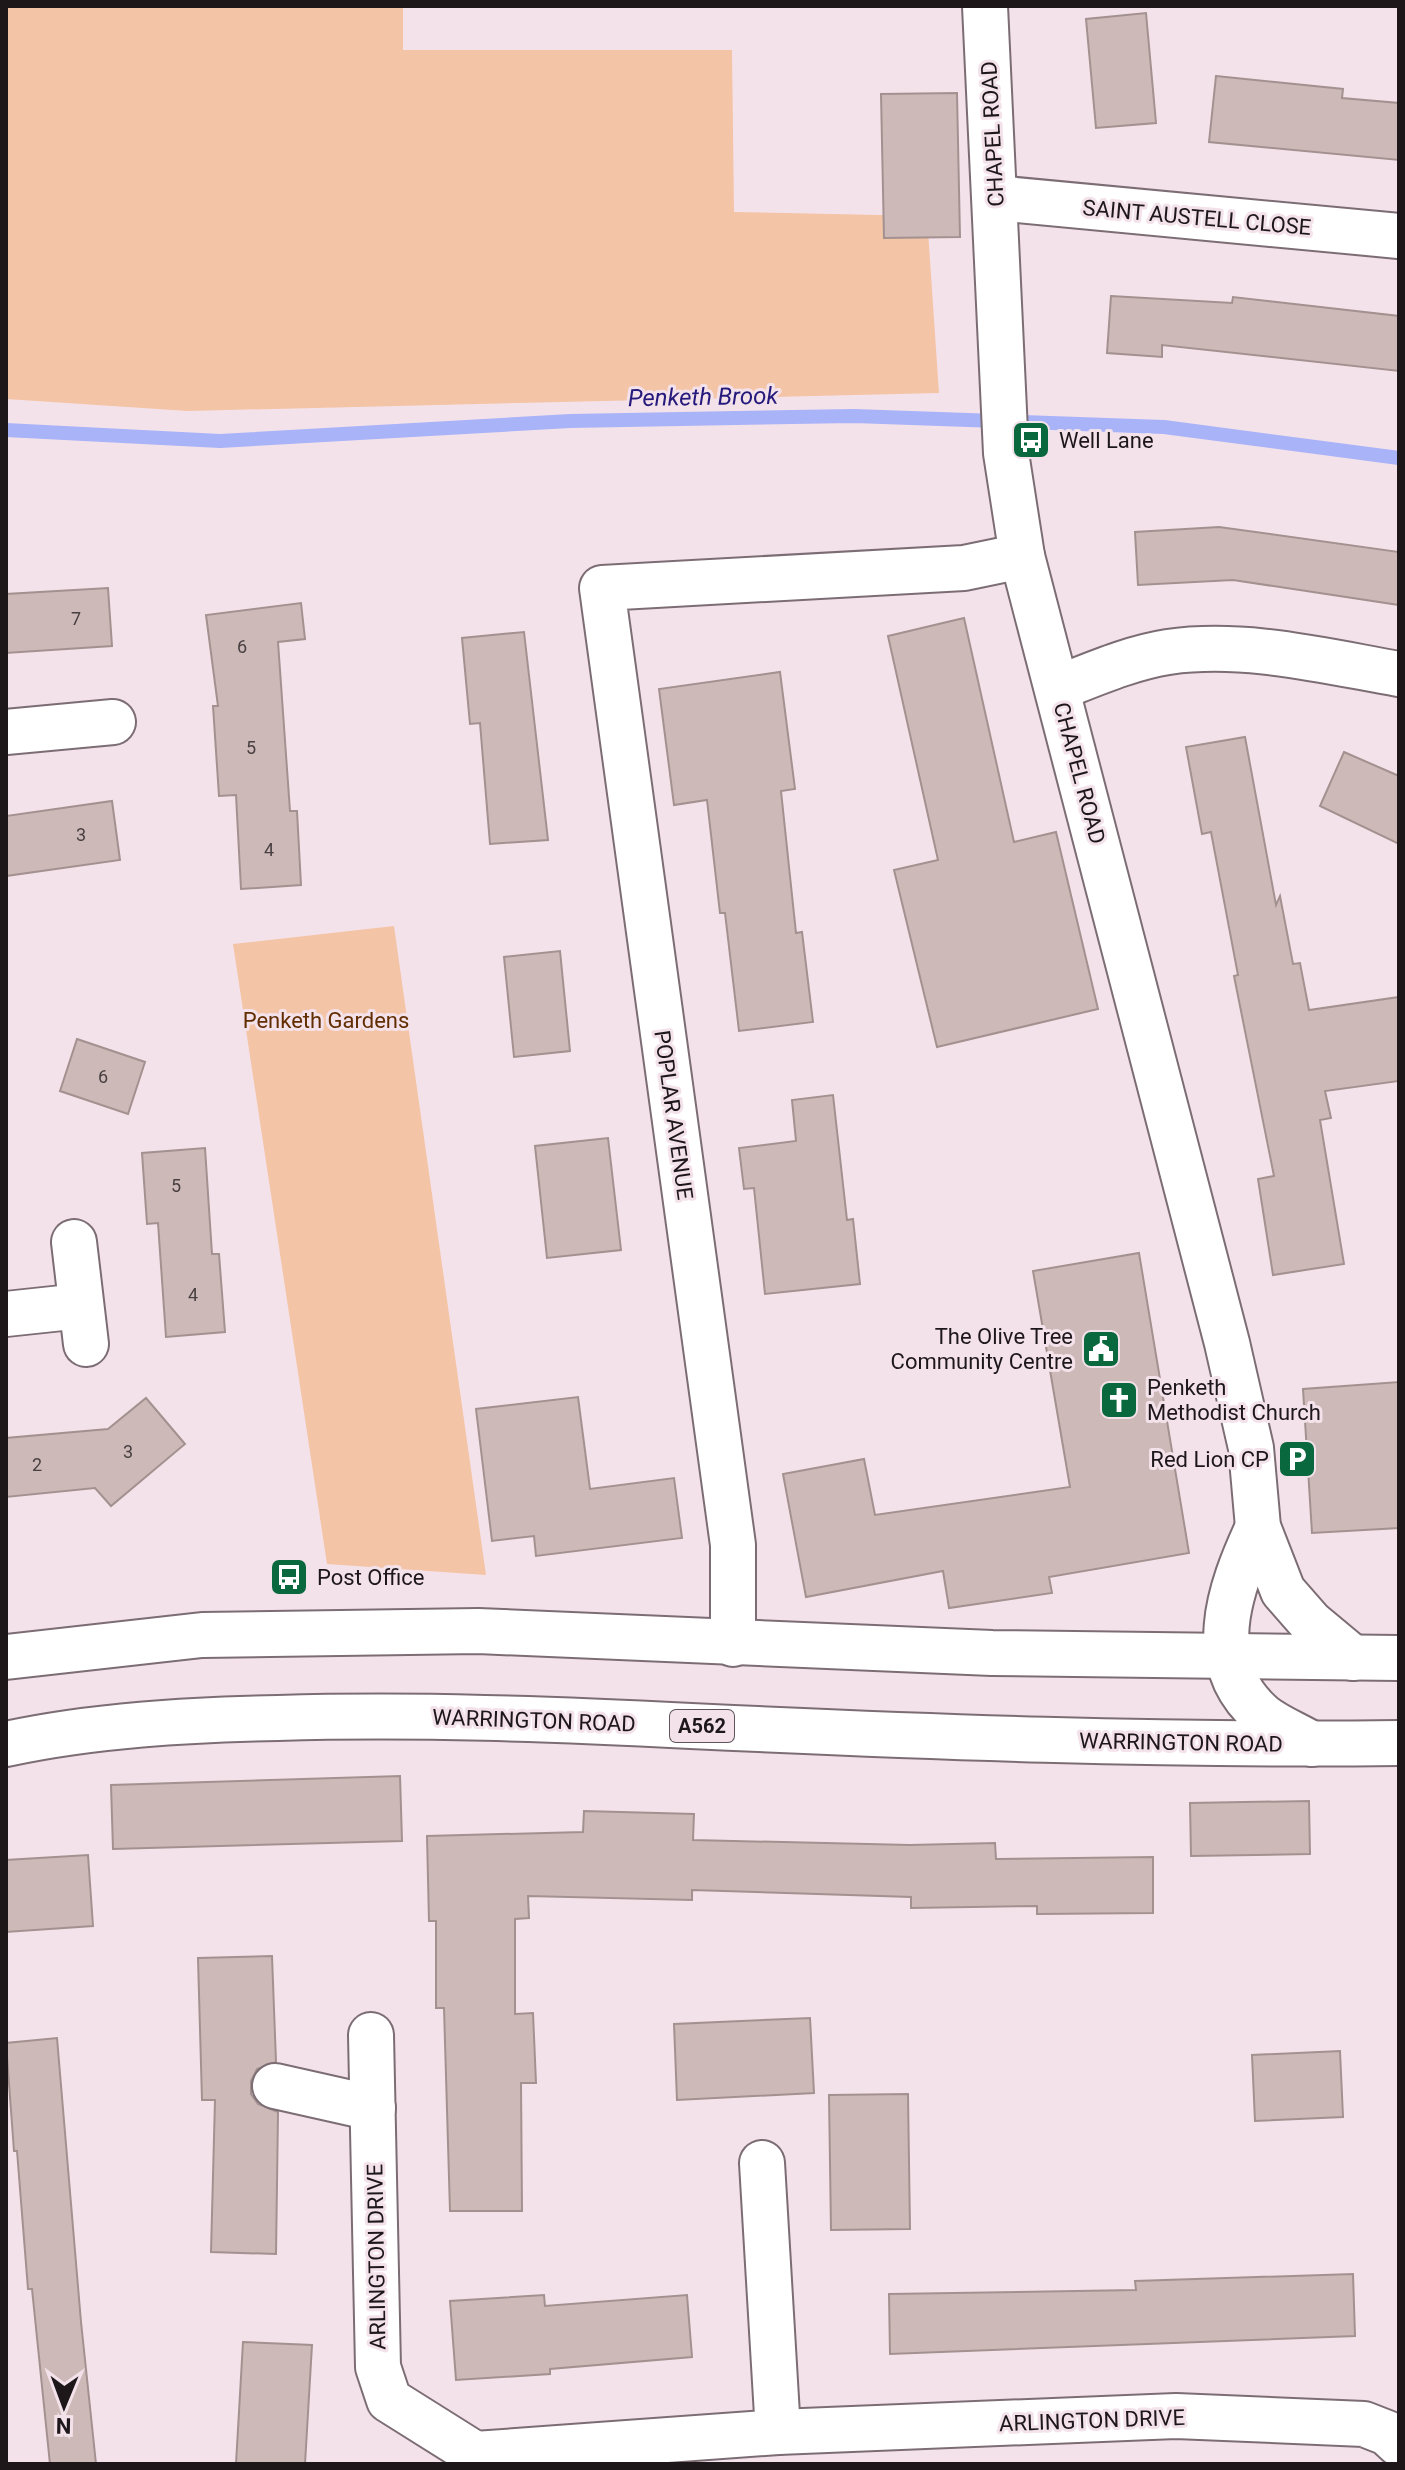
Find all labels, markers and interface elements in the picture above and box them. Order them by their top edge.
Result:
street label: CHAPEL ROAD [976,61,1009,207]
street label: SAINT AUSTELL CLOSE [1082,195,1312,240]
water label: Penketh Brook [628,382,780,412]
bus stop icon: Well Lane [1010,419,1052,461]
place label: Well Lane [1059,428,1154,453]
house number: 7 [71,608,81,629]
house number: 6 [237,636,247,657]
street label: CHAPEL ROAD [1049,700,1110,847]
house number: 5 [246,737,256,758]
house number: 3 [76,824,86,845]
house number: 4 [264,839,274,860]
park label: Penketh Gardens [243,1008,409,1033]
street label: POPLAR AVENUE [649,1029,698,1201]
house number: 6 [98,1066,108,1087]
house number: 5 [171,1175,181,1196]
house number: 4 [188,1284,198,1305]
place label: The Olive Tree Community Centre [891,1324,1073,1374]
public building icon: The Olive Tree Community Centre [1080,1328,1122,1370]
place label: Penketh Methodist Church [1147,1375,1321,1425]
church icon: Penketh Methodist Church [1098,1379,1140,1421]
parking icon: Red Lion CP [1276,1438,1318,1480]
house number: 3 [123,1441,133,1462]
place label: Red Lion CP [1150,1447,1269,1472]
house number: 2 [32,1454,42,1475]
bus stop icon: Post Office [268,1556,310,1598]
place label: Post Office [317,1565,424,1590]
street label: WARRINGTON ROAD [432,1704,636,1737]
road number: A562 [670,1710,734,1742]
street label: WARRINGTON ROAD [1079,1728,1283,1757]
street label: ARLINGTON DRIVE [362,2164,391,2350]
north arrow [24,2366,104,2446]
street label: ARLINGTON DRIVE [999,2405,1185,2436]
text: N [56,2413,72,2438]

